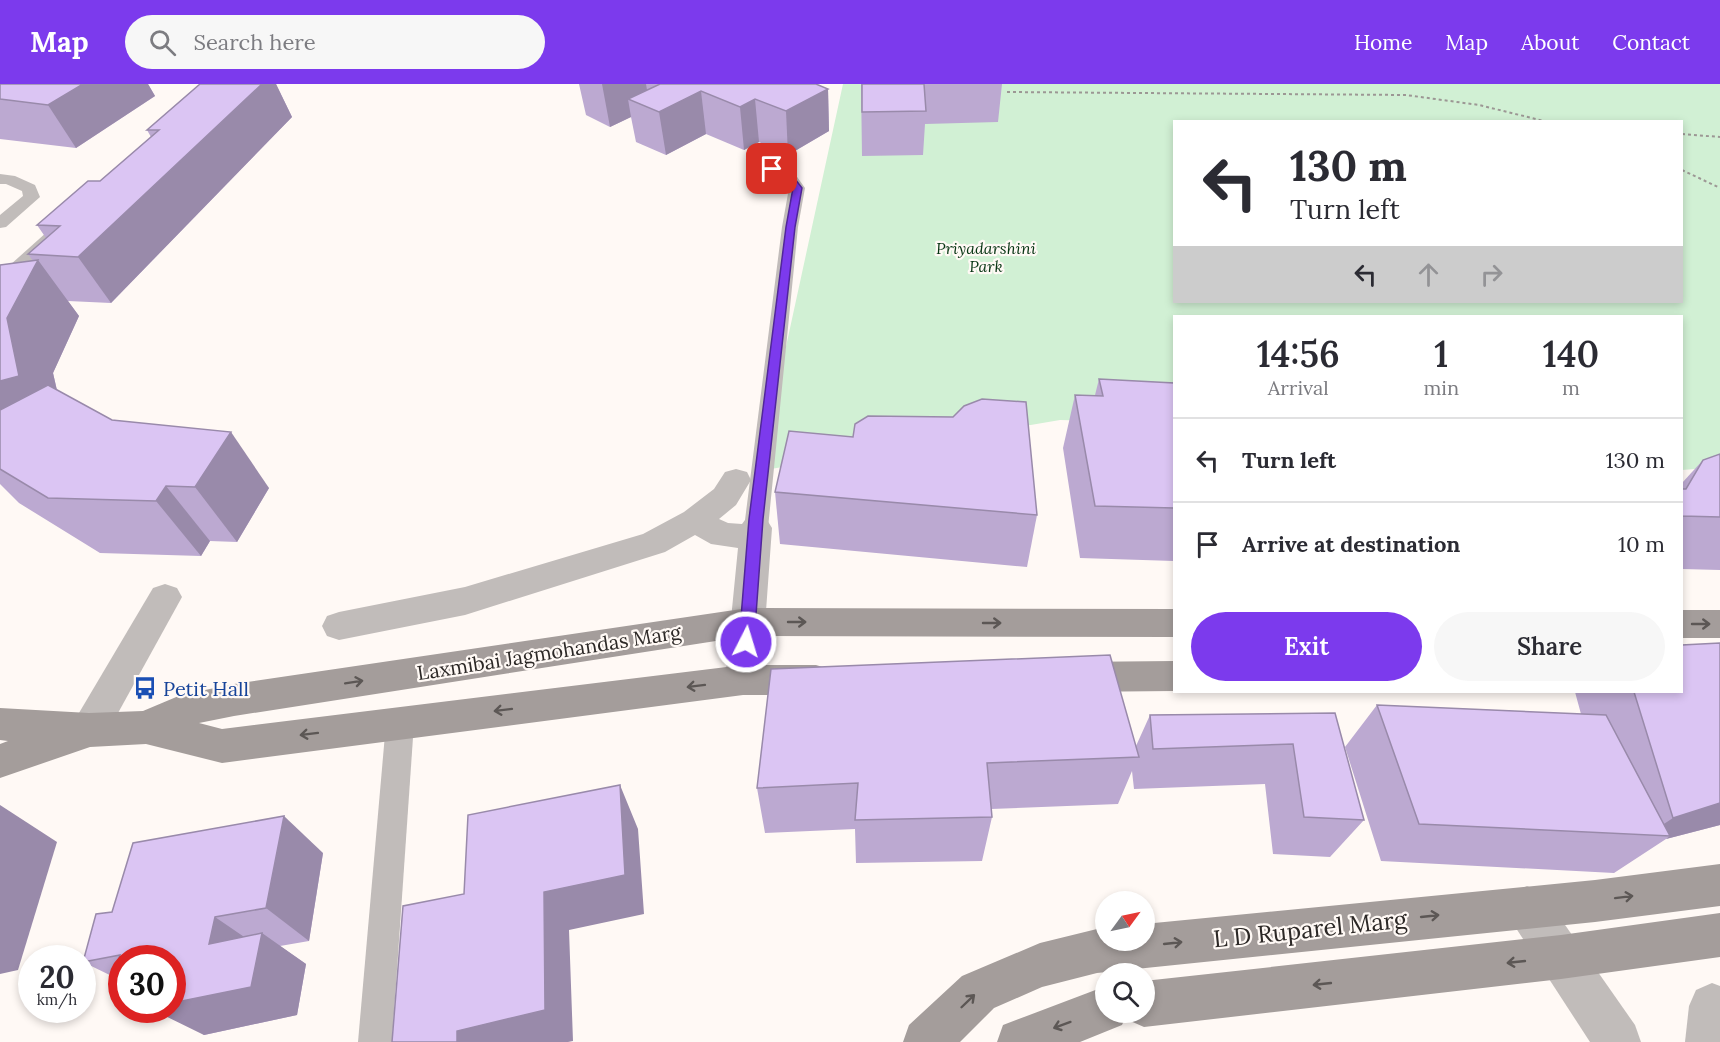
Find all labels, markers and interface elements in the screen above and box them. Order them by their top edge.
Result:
search box [125,15,545,69]
text: Map [30,24,89,60]
icon: search [146,26,179,59]
text: Search here [194,28,316,56]
text: Home [1354,29,1412,56]
text: Map [1445,29,1488,56]
text: About [1521,29,1579,56]
text: Contact [1612,29,1690,56]
text: 130 m [1290,139,1407,193]
pin [746,143,797,194]
icon: left [1191,144,1269,222]
icon: arrive [755,152,788,185]
text: Turn left [1290,192,1400,226]
park label: Priyadarshini Park [936,238,1036,276]
icon: left [1349,258,1382,291]
icon: ahead [1412,258,1445,291]
icon: right [1475,258,1508,291]
text: 14:56 [1257,331,1340,377]
text: 1 [1434,331,1448,377]
text: 140 [1543,331,1599,377]
text: Arrival [1268,375,1329,400]
text: min [1423,375,1459,400]
text: m [1562,375,1580,400]
icon: left [1191,444,1224,477]
text: Turn left [1242,446,1336,474]
text: 130 m [1606,446,1665,474]
icon: arrive [1191,528,1224,561]
text: Arrive at destination [1242,530,1460,558]
text: 10 m [1618,530,1665,558]
position arrow [714,610,778,674]
button: Exit [1191,612,1422,681]
button: Share [1434,612,1665,681]
one-way arrow [786,616,806,628]
one-way arrow [981,617,1001,629]
one-way arrow [1690,618,1710,630]
street label: Laxmibai Jagmohandas Marg [415,619,684,685]
bus stop icon: Petit Hall [132,675,158,701]
place label: Petit Hall [163,676,249,701]
one-way arrow [344,676,364,687]
one-way arrow [687,681,707,692]
one-way arrow [493,705,513,716]
one-way arrow [300,729,320,740]
north arrow [1095,891,1155,951]
map controls [1095,891,1155,1023]
one-way arrow [1613,892,1633,903]
street label: L D Ruparel Marg [1212,903,1409,955]
one-way arrow [1419,910,1439,921]
one-way arrow [1162,937,1182,948]
speed limit sign: 30 [108,945,186,1023]
one-way arrow [1507,957,1527,968]
text: 20 [39,958,75,996]
button: search [1095,963,1155,1023]
one-way arrow [1313,978,1333,989]
text: km/h [37,990,77,1009]
one-way arrow [961,994,976,1009]
one-way arrow [1054,1020,1072,1031]

